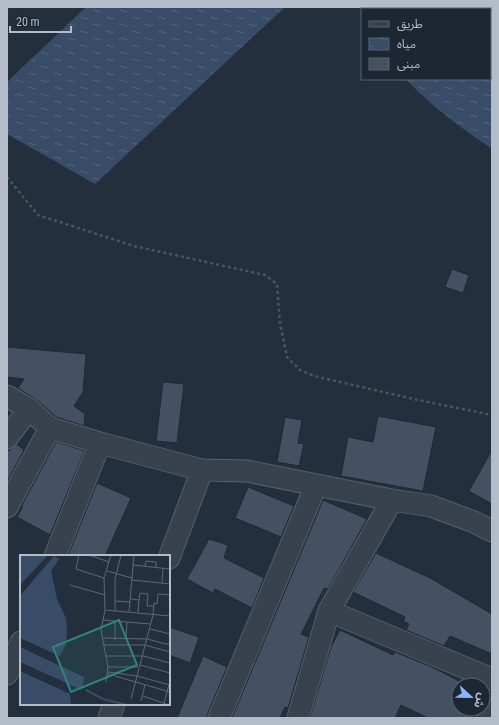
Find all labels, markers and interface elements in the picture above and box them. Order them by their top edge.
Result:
scale bar [10,8,71,34]
legend [361,8,491,80]
text: 20 m [16,15,40,29]
text: طريق [397,17,423,32]
text: مياه [397,37,416,51]
text: مبنى [397,57,420,71]
inset map [20,555,170,705]
north arrow [451,677,491,717]
text: ش [471,691,489,710]

